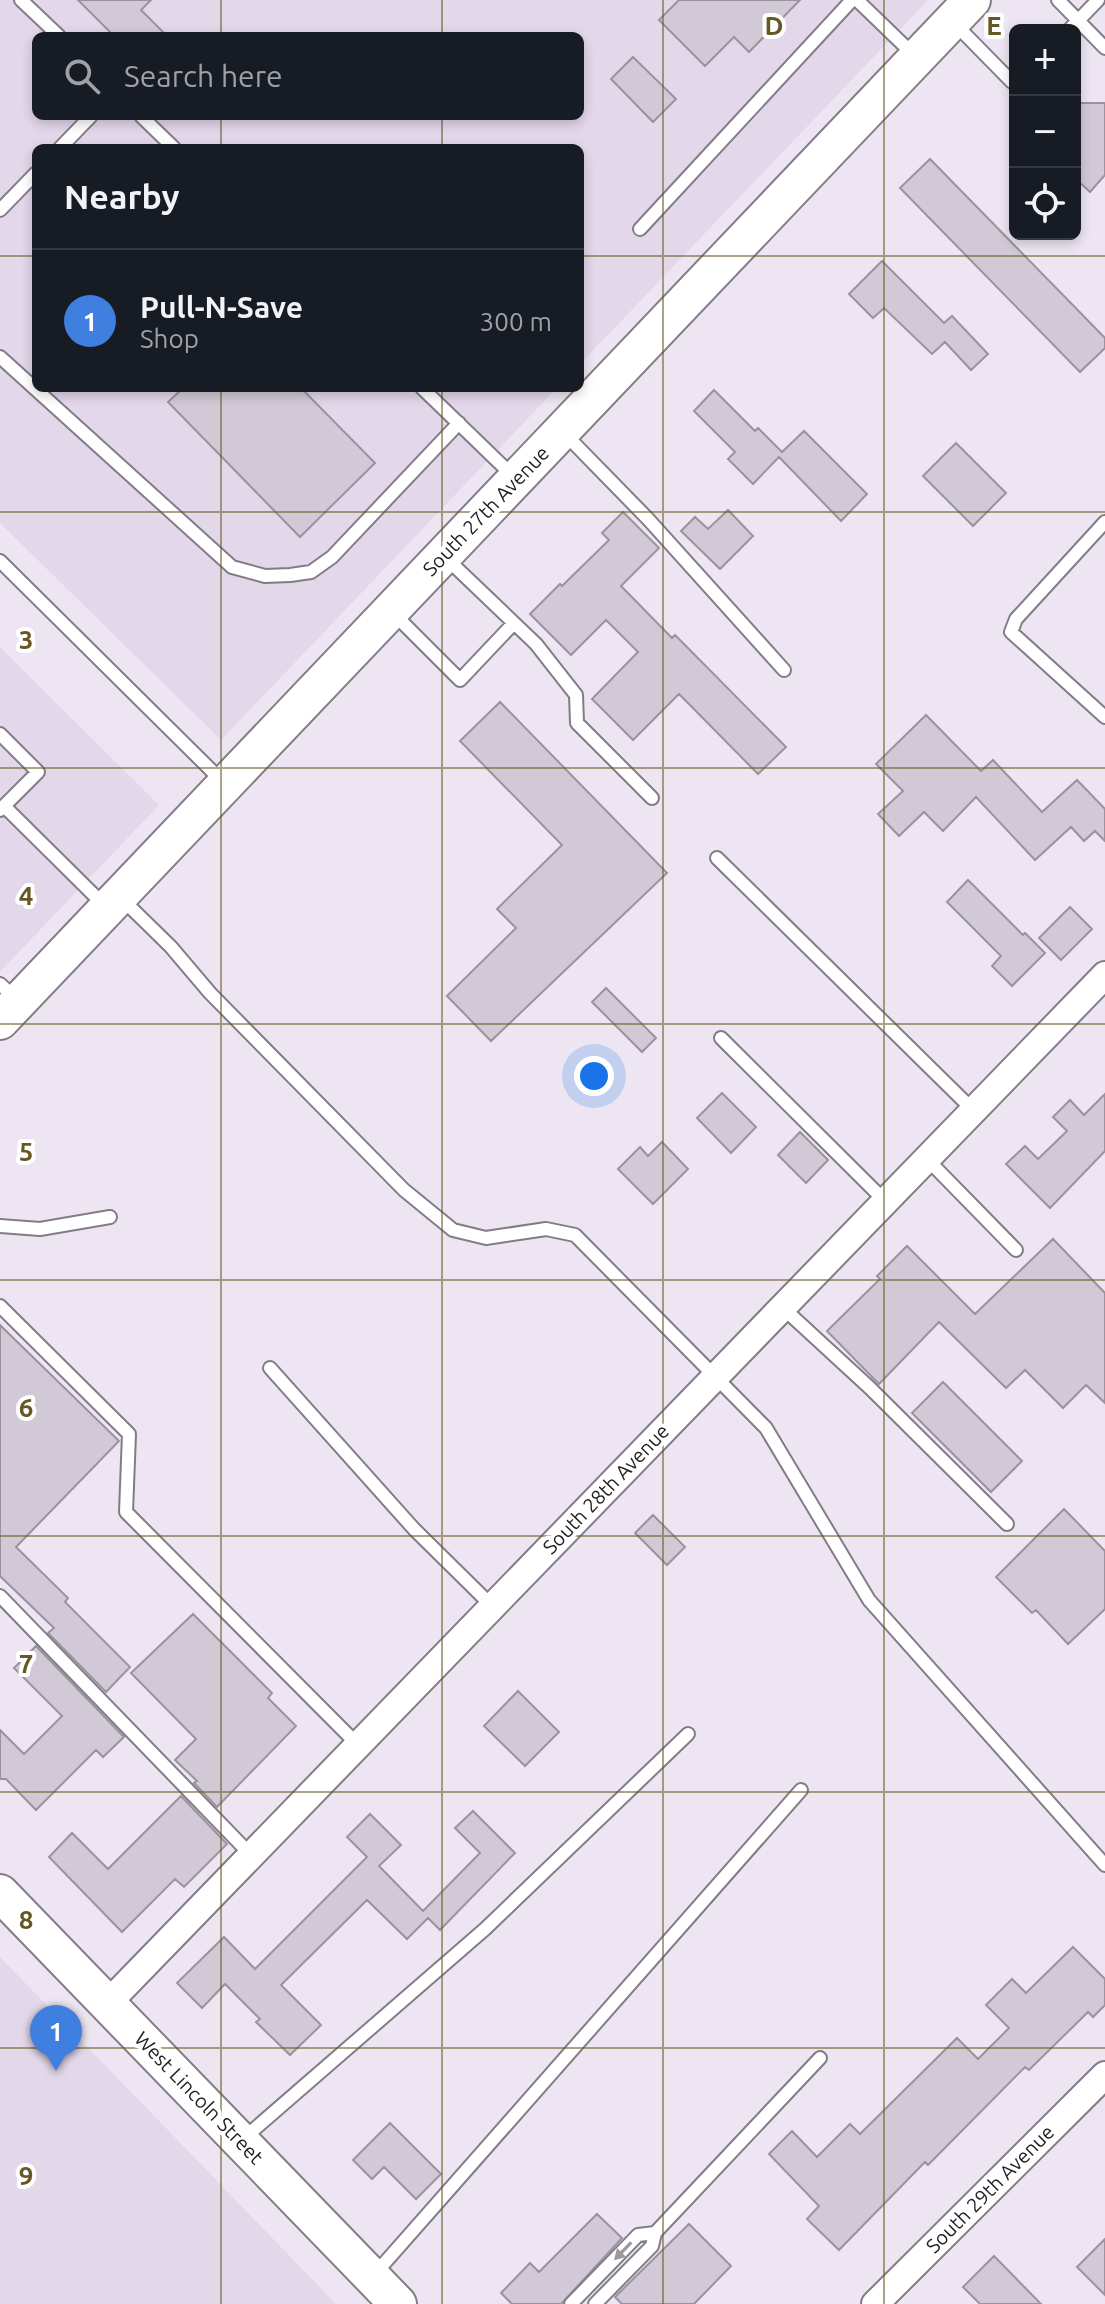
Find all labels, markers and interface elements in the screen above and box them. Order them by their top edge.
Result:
text: D [765,11,783,40]
text: E [986,11,1002,40]
map controls [1009,24,1081,240]
button: + [1009,24,1081,96]
search box [32,32,584,120]
icon: search [60,54,104,98]
text: Search here [124,59,283,93]
button: − [1009,96,1081,168]
button: locate [1009,168,1081,240]
text: Nearby [64,177,179,215]
text: Pull-N-Save [140,290,303,324]
text: 1 [83,307,97,336]
text: 300 m [480,307,552,336]
text: Shop [140,324,199,353]
street label: South 27th Avenue [418,441,553,580]
text: 3 [19,625,33,654]
text: 4 [19,881,33,910]
your location [574,1056,614,1096]
text: 5 [19,1137,33,1166]
text: 6 [19,1393,33,1422]
street label: South 28th Avenue [538,1419,673,1558]
text: 7 [19,1649,33,1678]
text: 8 [19,1905,33,1934]
pin: 1 [30,2005,82,2071]
street label: West Lincoln Street [130,2027,268,2169]
street label: South 29th Avenue [921,2120,1058,2257]
text: 9 [19,2161,33,2190]
one-way arrow [614,2241,632,2260]

